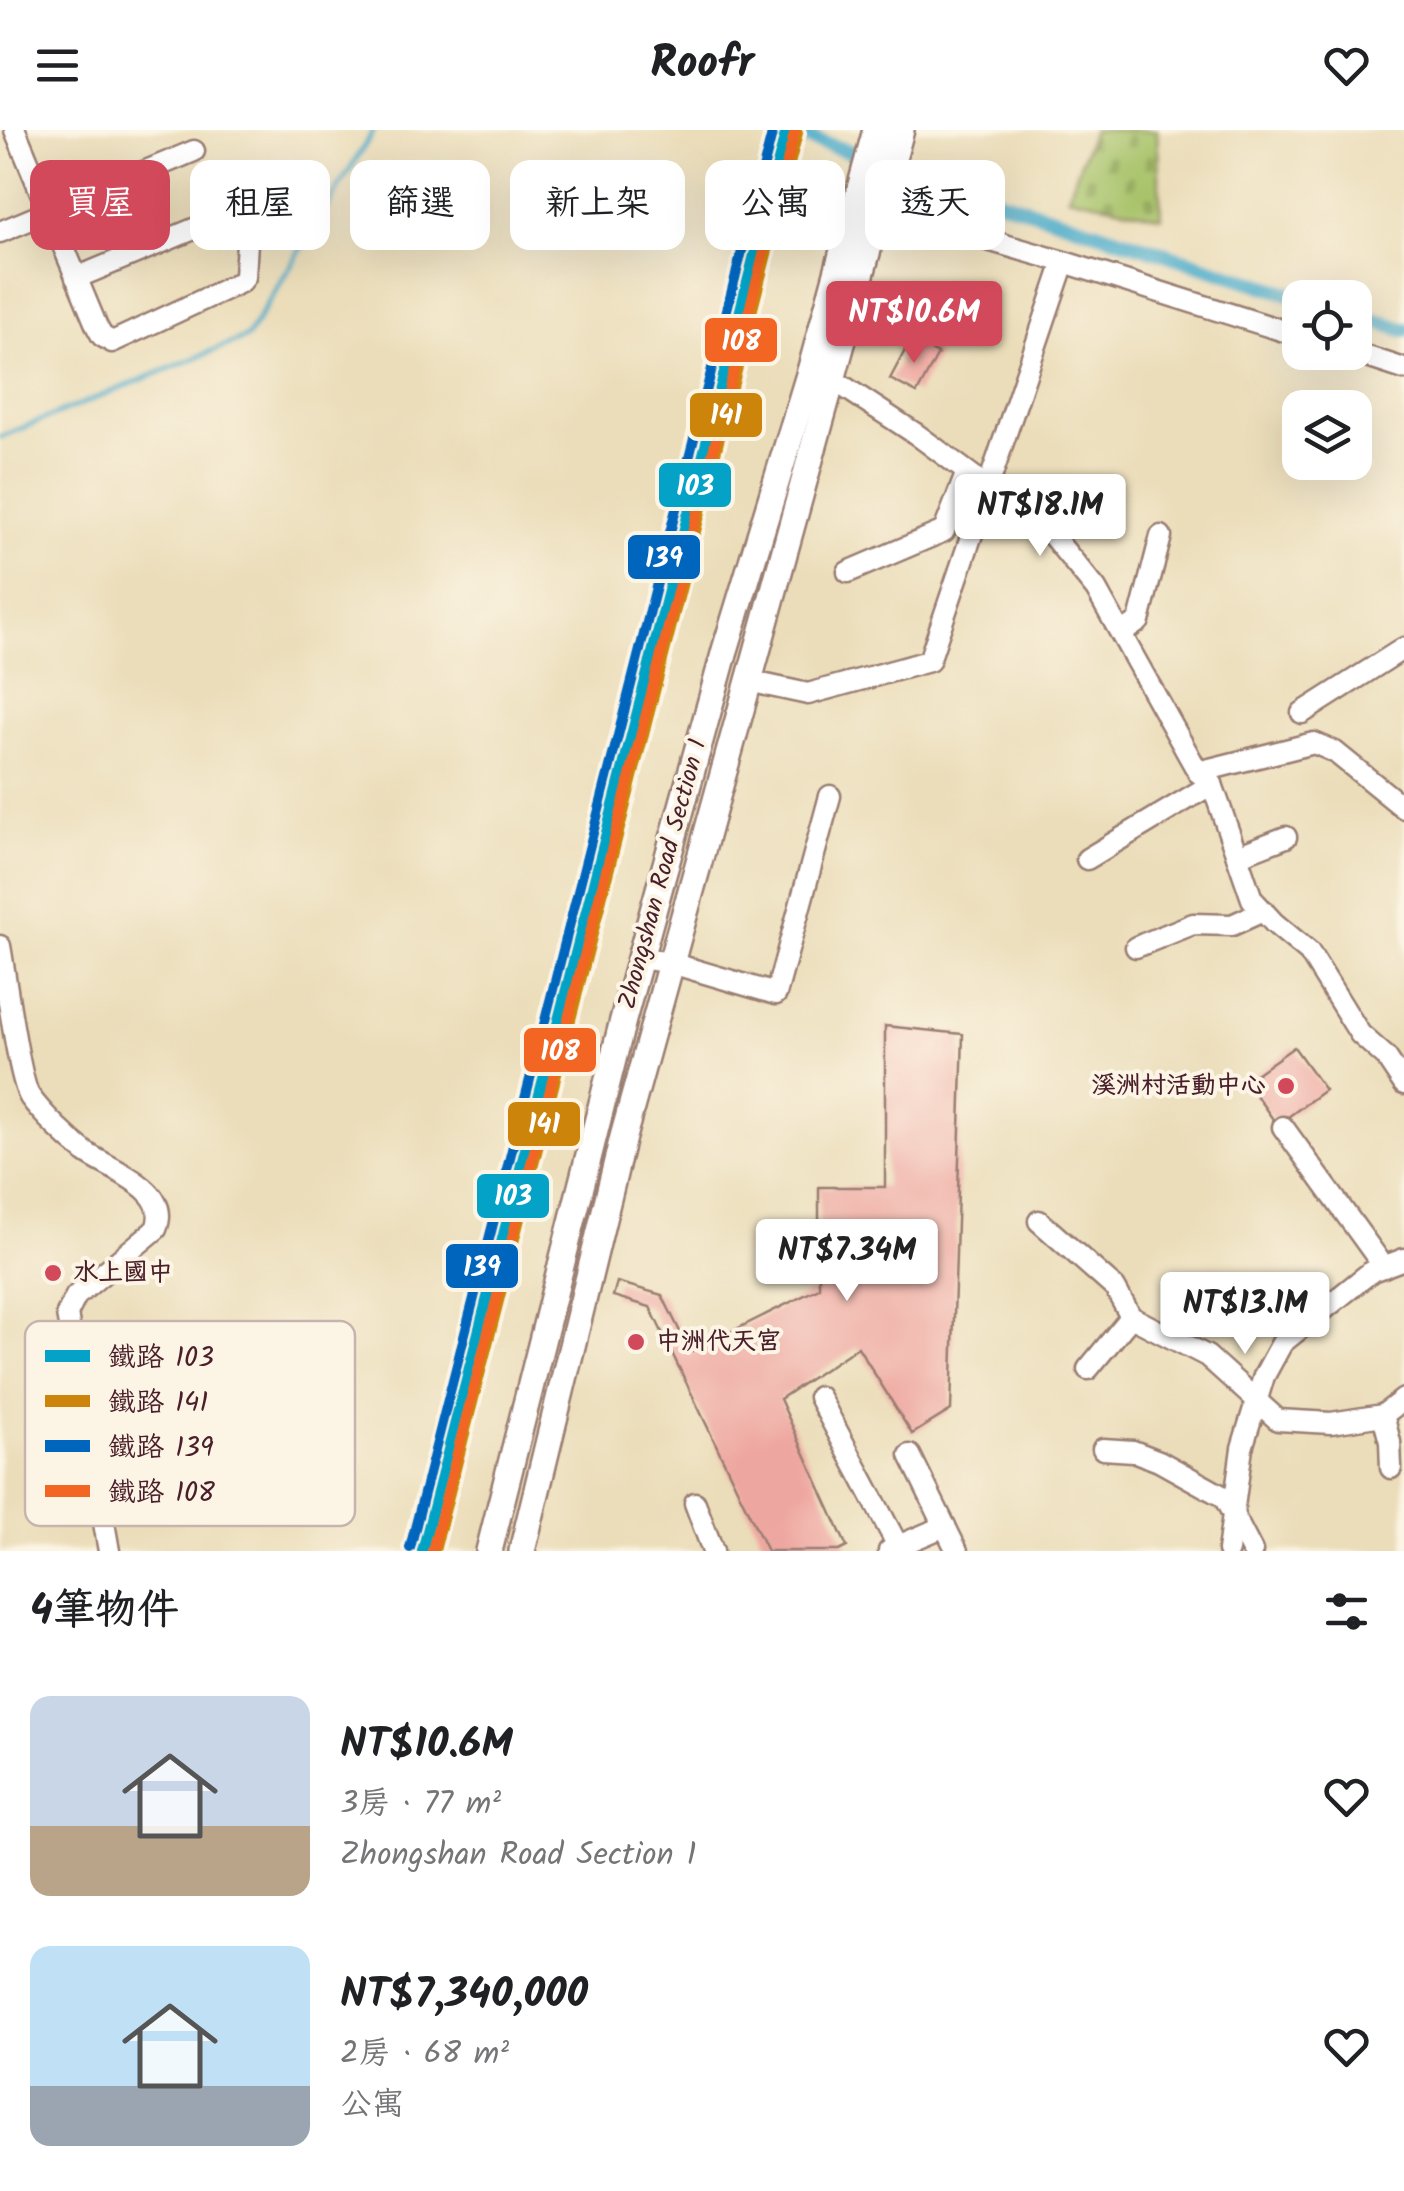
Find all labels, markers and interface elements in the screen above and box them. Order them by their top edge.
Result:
text: Roofr [650,29,754,101]
icon: menu [30,38,85,93]
icon: heart [1319,38,1374,93]
chip: 買屋 [30,160,170,250]
chip: 租屋 [190,160,330,250]
chip: 篩選 [350,160,490,250]
chip: 新上架 [510,160,685,250]
chip: 公寓 [705,160,845,250]
chip: 透天 [865,160,1005,250]
map controls [1282,280,1372,480]
button: locate [1282,280,1372,370]
pin: NT$10.6M [811,281,1017,366]
text: NT$10.6M [848,288,980,339]
line badge: 108 [703,316,779,364]
text: 108 [721,320,761,365]
button: layers [1282,390,1372,480]
line badge: 141 [688,391,764,439]
text: 141 [710,394,743,439]
line badge: 103 [657,461,733,509]
text: 103 [676,465,714,510]
pin: NT$18.1M [937,474,1143,559]
text: NT$18.1M [977,481,1103,532]
line badge: 139 [626,533,702,581]
text: 139 [645,537,683,582]
street label: Zhongshan Road Section 1 [608,734,718,1014]
line badge: 108 [522,1026,598,1074]
text: 108 [540,1030,580,1075]
place label: 溪洲村活動中心 [1091,1066,1266,1106]
marker: 溪洲村活動中心 [1275,1075,1297,1097]
line badge: 141 [506,1100,582,1148]
text: 141 [528,1103,561,1148]
line badge: 103 [475,1172,551,1220]
text: 103 [494,1175,532,1220]
pin: NT$7.34M [744,1219,950,1304]
text: NT$7.34M [778,1226,916,1277]
line badge: 139 [444,1242,520,1290]
text: 139 [463,1246,501,1291]
place label: 水上國中 [73,1253,173,1293]
marker: 水上國中 [42,1262,64,1284]
pin: NT$13.1M [1142,1272,1348,1357]
text: NT$13.1M [1182,1279,1308,1330]
legend [25,1321,355,1526]
place label: 中洲代天宮 [656,1322,781,1362]
marker: 中洲代天宮 [625,1331,647,1353]
text: 鐵路 103 [108,1336,214,1381]
text: 鐵路 141 [108,1381,208,1426]
text: 鐵路 139 [108,1426,214,1471]
text: 鐵路 108 [108,1471,215,1516]
text: 4筆物件 [30,1578,179,1645]
icon: filters [1319,1584,1374,1639]
text: NT$10.6M [340,1712,513,1779]
icon: home [110,1736,230,1856]
icon: heart [1319,1769,1374,1824]
text: 3房 · 77 m² [340,1779,501,1830]
text: Zhongshan Road Section 1 [340,1830,696,1881]
text: NT$7,340,000 [340,1962,588,2029]
icon: home [110,1986,230,2106]
icon: heart [1319,2019,1374,2074]
text: 2房 · 68 m² [340,2029,509,2080]
text: 公寓 [340,2080,404,2131]

